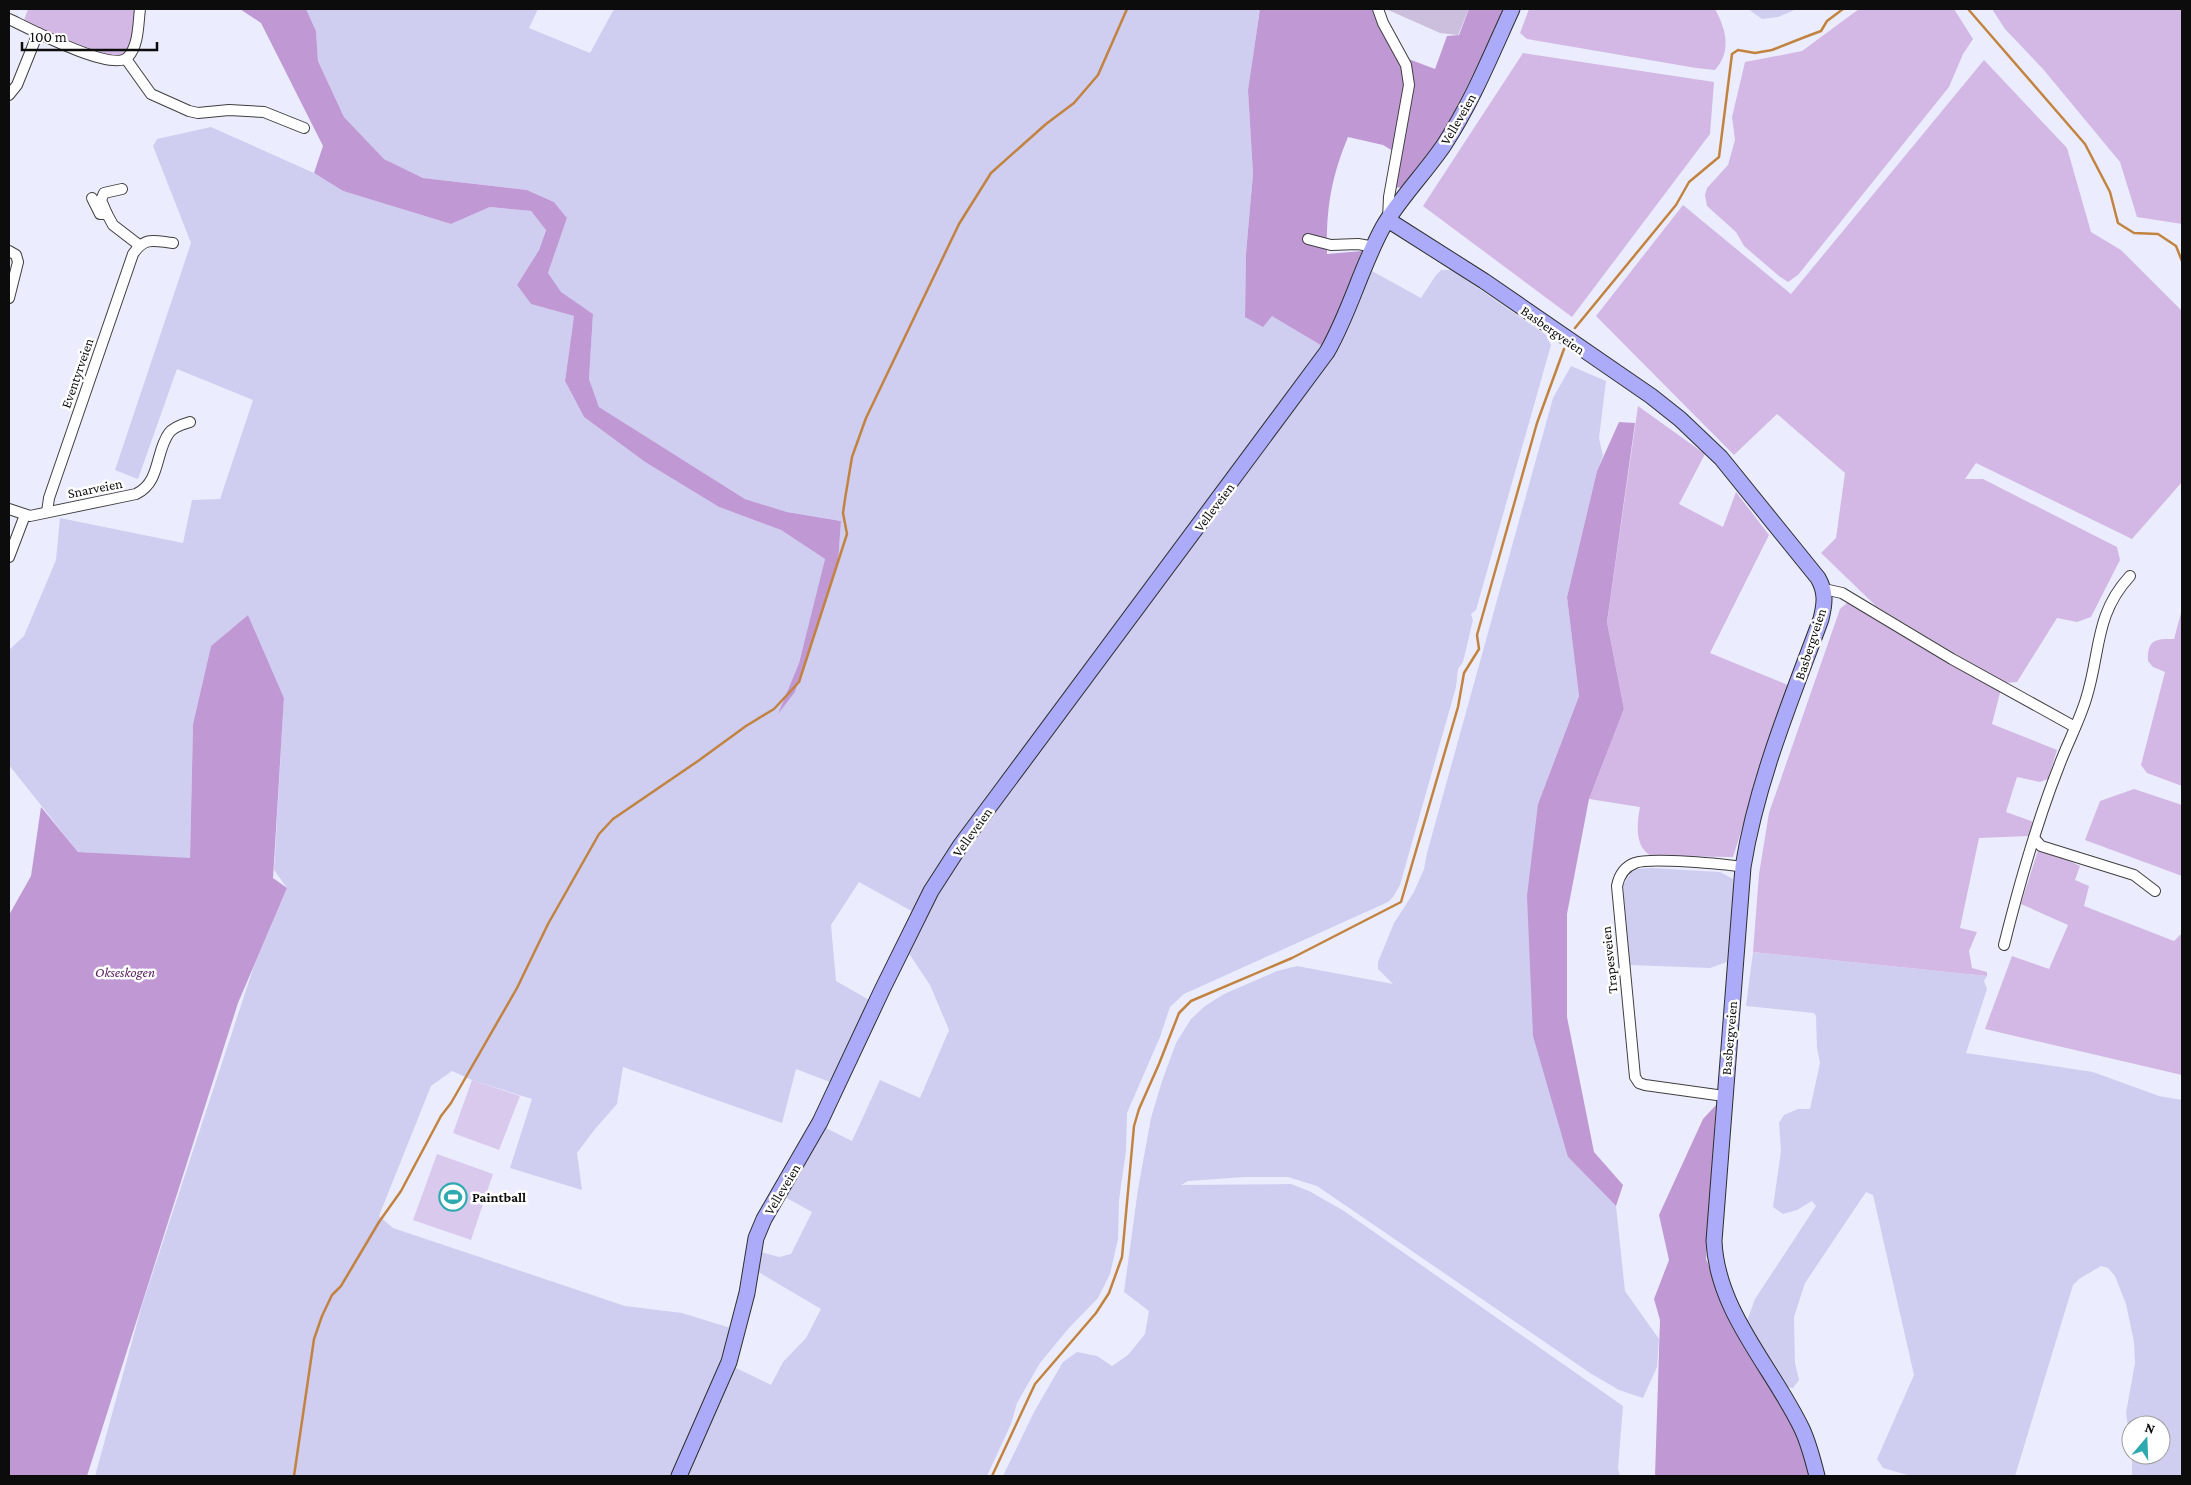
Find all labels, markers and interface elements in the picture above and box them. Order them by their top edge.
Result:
scale bar [22,20,158,52]
text: 100 m [30,29,67,45]
street label: Velleveien [1437,90,1479,148]
street label: Basbergveien [1518,302,1588,358]
street label: Eventyrveien [58,335,97,410]
street label: Snarveien [66,475,124,501]
street label: Velleveien [1191,479,1238,535]
street label: Basbergveien [1791,606,1829,682]
street label: Velleveien [949,804,995,860]
street label: Trapesveien [1597,925,1620,994]
park label: Okseskogen [95,964,155,980]
street label: Basbergveien [1718,1000,1740,1076]
street label: Velleveien [761,1160,804,1217]
sports icon: Paintball [438,1182,468,1212]
place label: Paintball [472,1189,526,1205]
north arrow [2121,1415,2171,1465]
text: N [2143,1419,2158,1437]

